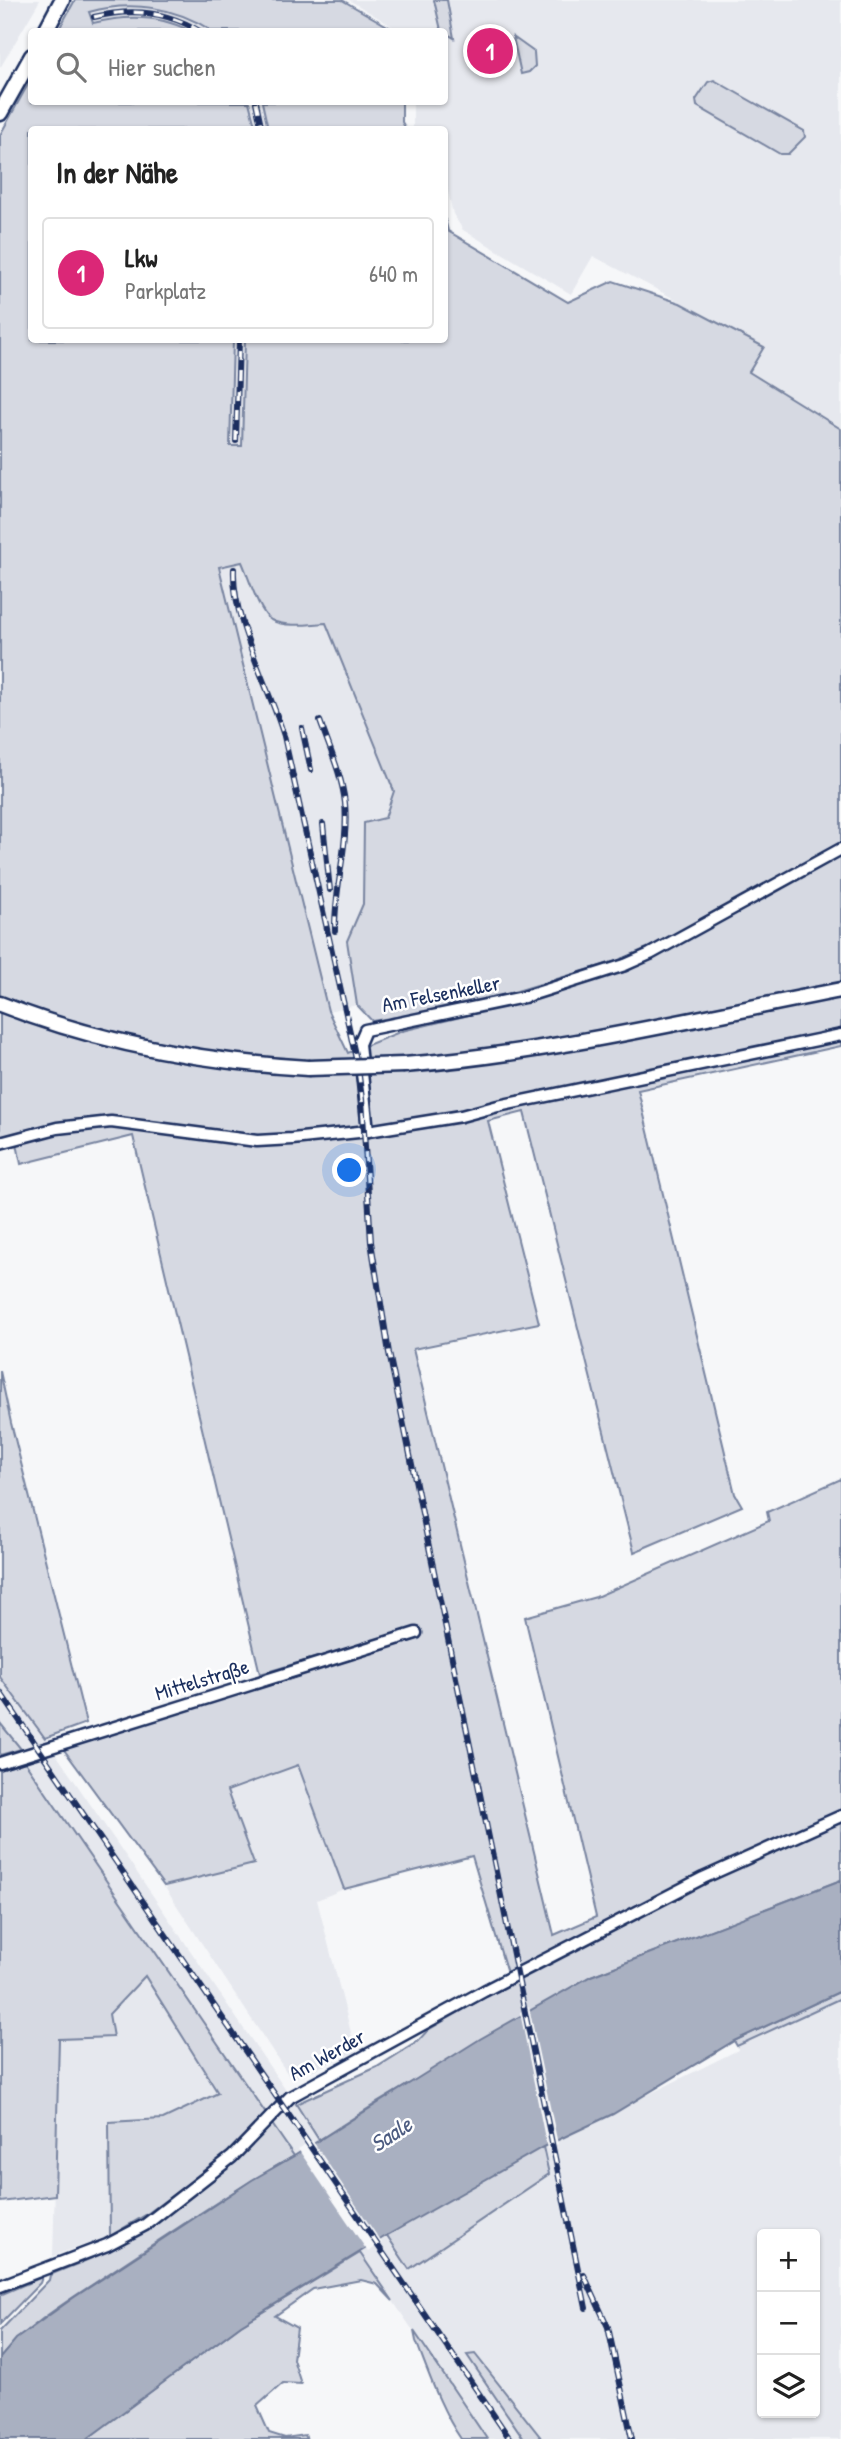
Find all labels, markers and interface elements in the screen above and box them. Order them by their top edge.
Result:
pin: 1 [467,25,513,77]
search box [28,28,448,105]
icon: search [52,48,90,86]
text: Hier suchen [108,49,216,84]
text: In der Nähe [56,152,178,192]
text: Lkw [125,240,158,275]
text: 1 [77,258,85,289]
text: 640 m [369,258,418,289]
text: Parkplatz [125,275,206,306]
street label: Am Felsenkeller [379,968,502,1019]
your location [332,1153,366,1187]
street label: Mittelstraße [151,1652,252,1708]
street label: Am Werder [283,2022,370,2087]
water label: Saale [364,2108,418,2159]
map controls [757,2229,820,2418]
button: + [757,2229,820,2292]
button: − [757,2292,820,2355]
button: layers [757,2355,820,2418]

